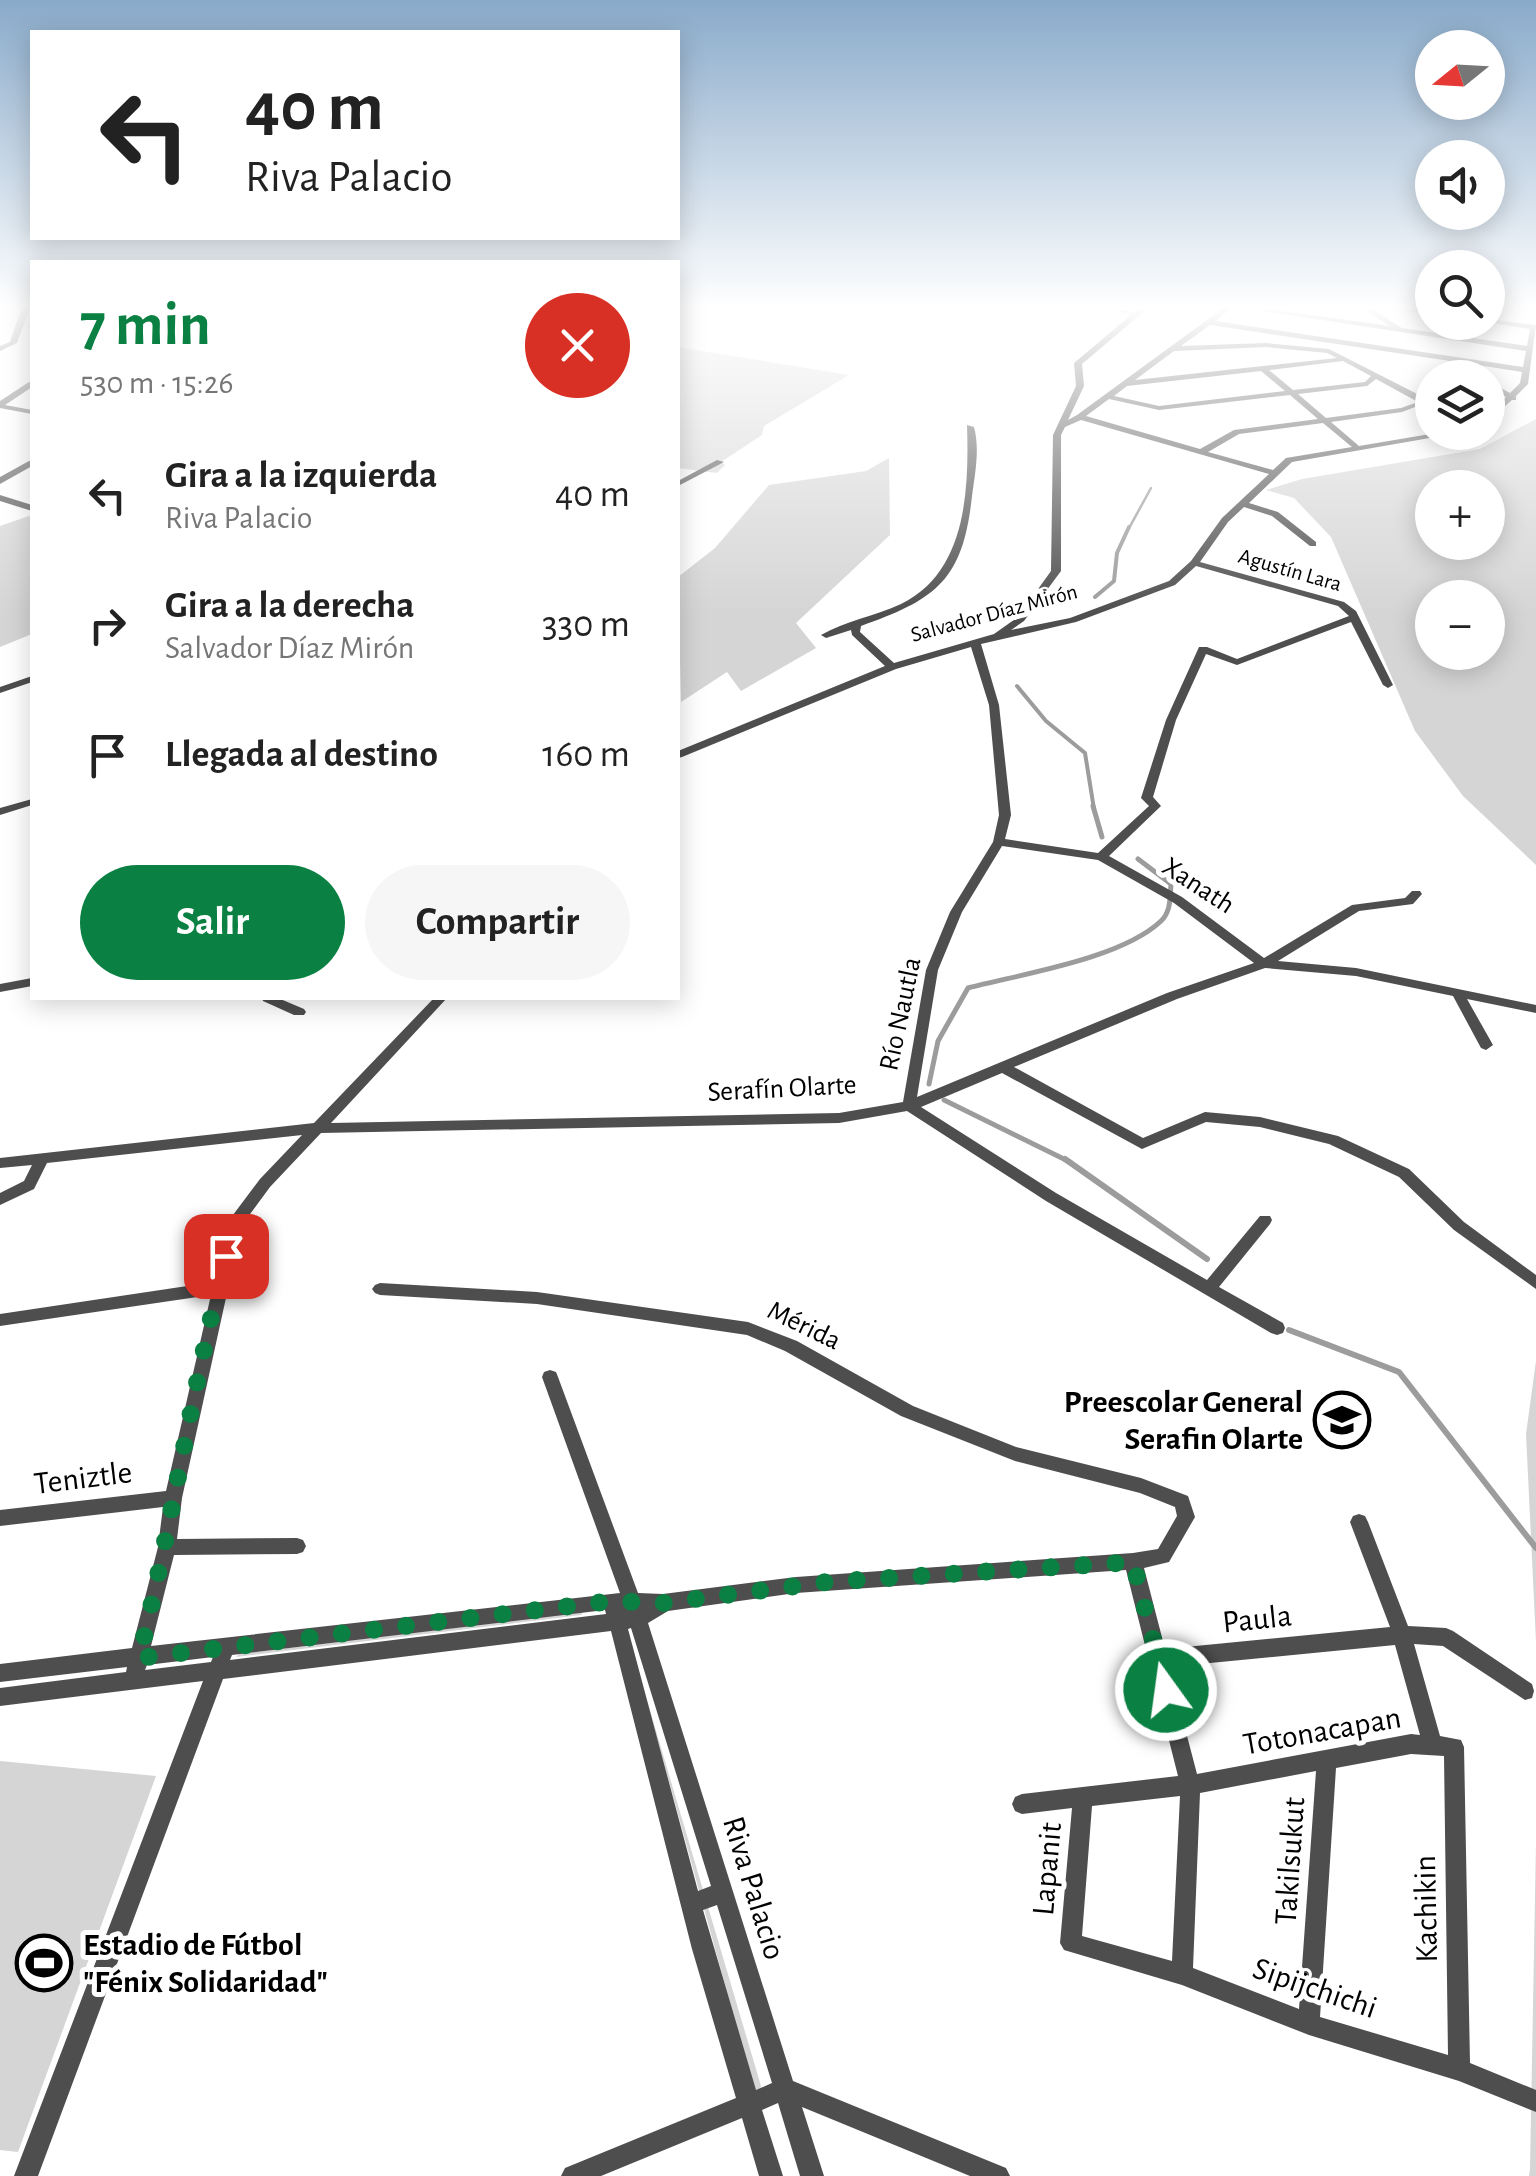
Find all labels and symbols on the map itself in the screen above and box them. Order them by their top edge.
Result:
north arrow [1415,30,1505,120]
street label: Agustín Lara [1236,545,1344,595]
street label: Salvador Díaz Mirón [908,580,1080,646]
street label: Xanath [1157,853,1239,919]
street label: Río Nautla [875,955,927,1073]
street label: Serafín Olarte [707,1071,857,1107]
pin [184,1214,269,1299]
street label: Mérida [763,1296,845,1356]
place label: Preescolar General Serafin Olarte [1064,1386,1303,1455]
school or university icon: Preescolar General Serafin Olarte [1312,1390,1372,1450]
street label: Teniztle [32,1456,134,1500]
street label: Paula [1221,1599,1293,1639]
position arrow [1114,1638,1218,1742]
street label: Totonacapan [1241,1701,1403,1761]
street label: Takilsukut [1270,1796,1310,1926]
street label: Riva Palacio [717,1813,791,1963]
street label: Lapanit [1027,1821,1067,1917]
street label: Kachikin [1409,1855,1443,1963]
place label: Estadio de Fútbol "Fénix Solidaridad" [83,1929,328,1998]
sports icon: Estadio de Fútbol "Fénix Solidaridad" [14,1933,74,1993]
street label: Sipijchichi [1249,1952,1381,2024]

